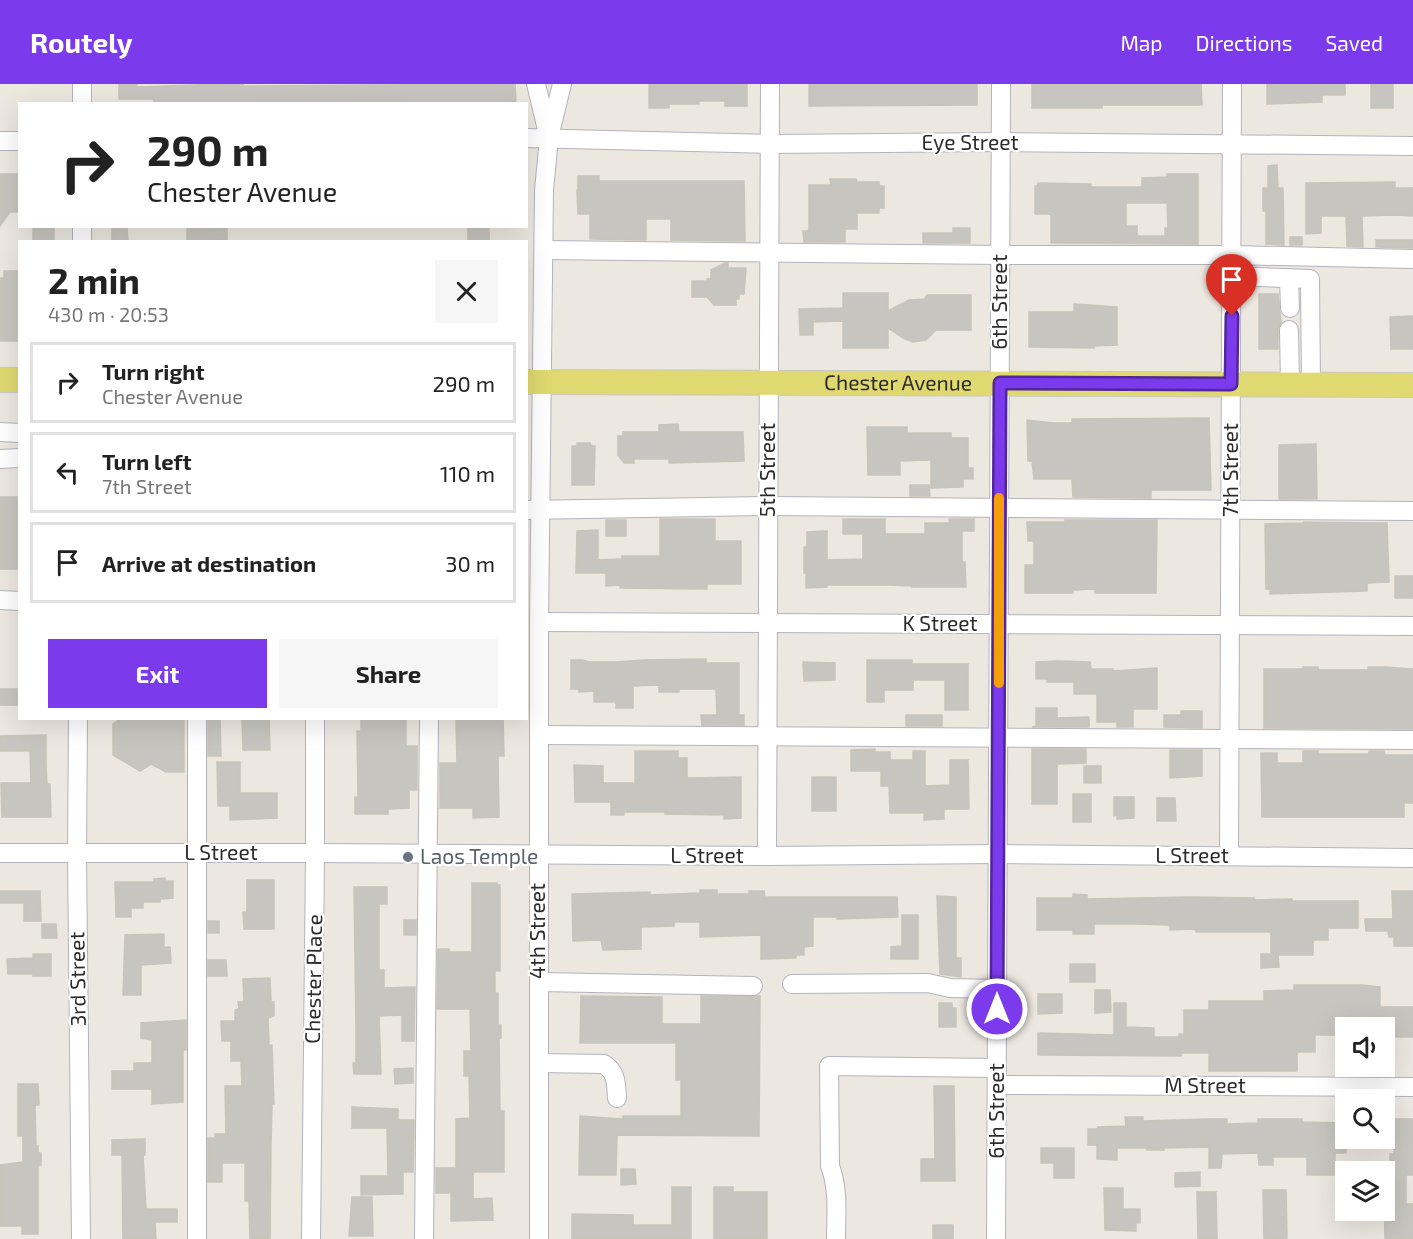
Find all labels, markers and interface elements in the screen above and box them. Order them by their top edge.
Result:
text: Routely [30,25,133,59]
text: Map [1120,30,1163,55]
text: Directions [1196,30,1292,55]
text: Saved [1325,30,1383,55]
text: 290 m [147,124,269,174]
icon: right [48,126,126,204]
street label: Eye Street [921,129,1019,154]
text: Chester Avenue [147,175,337,207]
street label: 6th Street [986,254,1011,350]
pin [1206,254,1257,316]
text: 2 min [48,258,140,301]
button: close [435,260,498,323]
icon: arrive [1215,263,1248,296]
text: 430 m · 20:53 [48,302,169,326]
text: Turn right [102,358,204,384]
icon: right [51,366,84,399]
street label: Chester Avenue [824,369,972,395]
text: 290 m [433,370,495,396]
text: Chester Avenue [102,384,243,408]
street label: 5th Street [754,423,779,517]
street label: 7th Street [1217,423,1242,517]
text: Turn left [102,448,191,474]
icon: left [51,456,84,489]
text: 110 m [440,460,495,486]
text: 7th Street [102,474,192,498]
icon: arrive [51,546,84,579]
text: Arrive at destination [102,550,316,576]
text: 30 m [445,550,495,576]
street label: K Street [902,610,978,635]
button: Exit [48,639,267,708]
button: Share [279,639,498,708]
street label: L Street [184,839,258,864]
street label: L Street [670,842,744,867]
street label: L Street [1155,842,1229,867]
place label: Laos Temple [420,843,538,868]
marker: Laos Temple [401,850,415,864]
street label: 4th Street [524,883,549,979]
street label: Chester Place [299,914,326,1044]
street label: 3rd Street [63,931,90,1027]
position arrow [965,977,1029,1041]
map controls [1335,1017,1395,1221]
button: sound [1335,1017,1395,1077]
street label: 6th Street [983,1063,1008,1159]
street label: M Street [1164,1072,1246,1097]
button: search [1335,1089,1395,1149]
button: layers [1335,1161,1395,1221]

